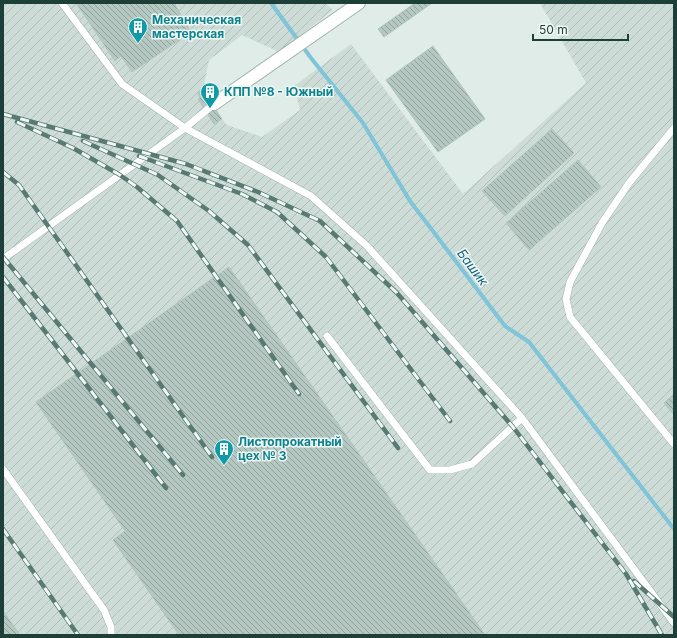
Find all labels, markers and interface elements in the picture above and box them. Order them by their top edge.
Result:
place label: Механическая мастерская [152,12,241,41]
building icon: Механическая мастерская [127,16,149,44]
scale bar [533,16,628,42]
text: 50 m [539,22,568,37]
building icon: КПП №8 - Южный [199,81,221,109]
place label: КПП №8 - Южный [224,84,333,99]
water label: Башик [454,245,493,289]
place label: Листопрокатный цех № 3 [238,434,342,463]
building icon: Листопрокатный цех № 3 [213,438,235,466]

